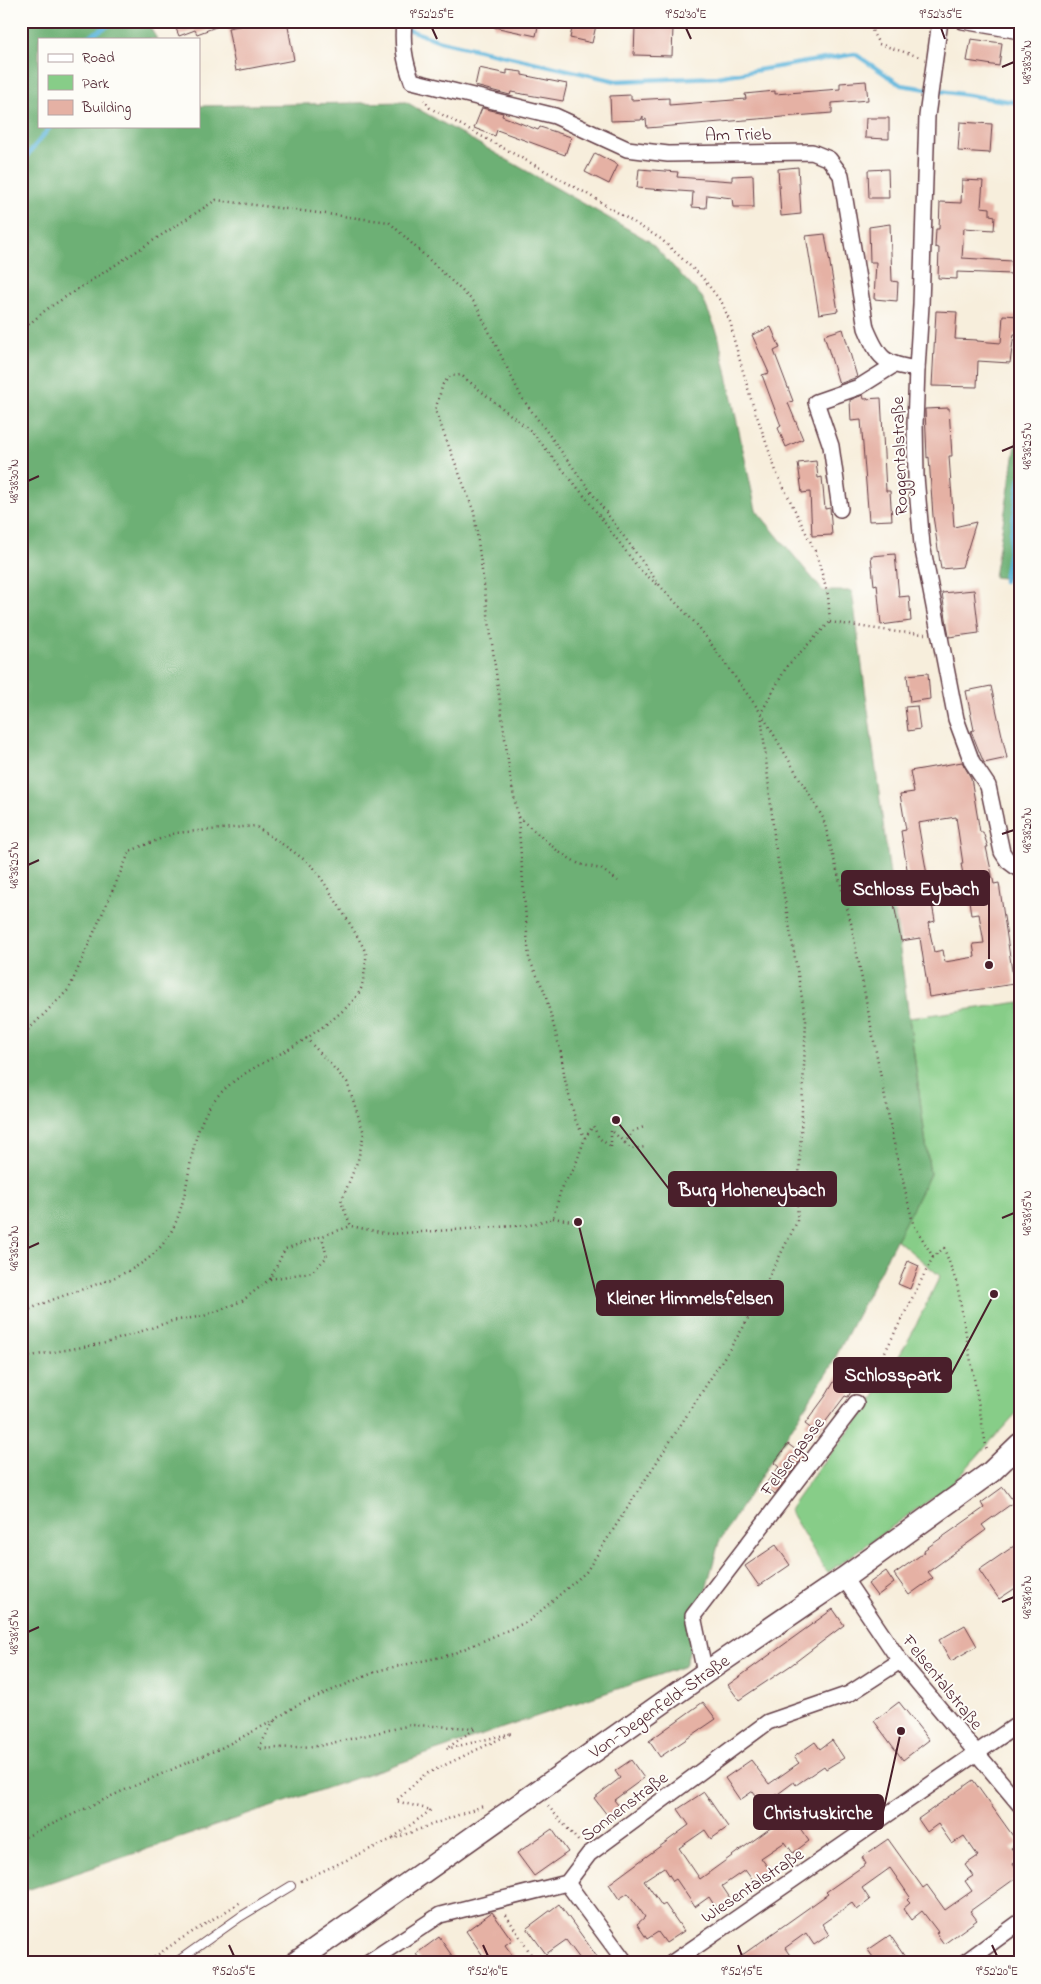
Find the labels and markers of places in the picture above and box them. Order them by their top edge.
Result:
callout: Schloss Eybach [842,871,989,905]
callout: Burg Hoheneybach [669,1172,836,1206]
callout: Kleiner Himmelsfelsen [597,1281,783,1315]
callout: Schlosspark [834,1358,951,1392]
callout: Christuskirche [754,1795,883,1829]

